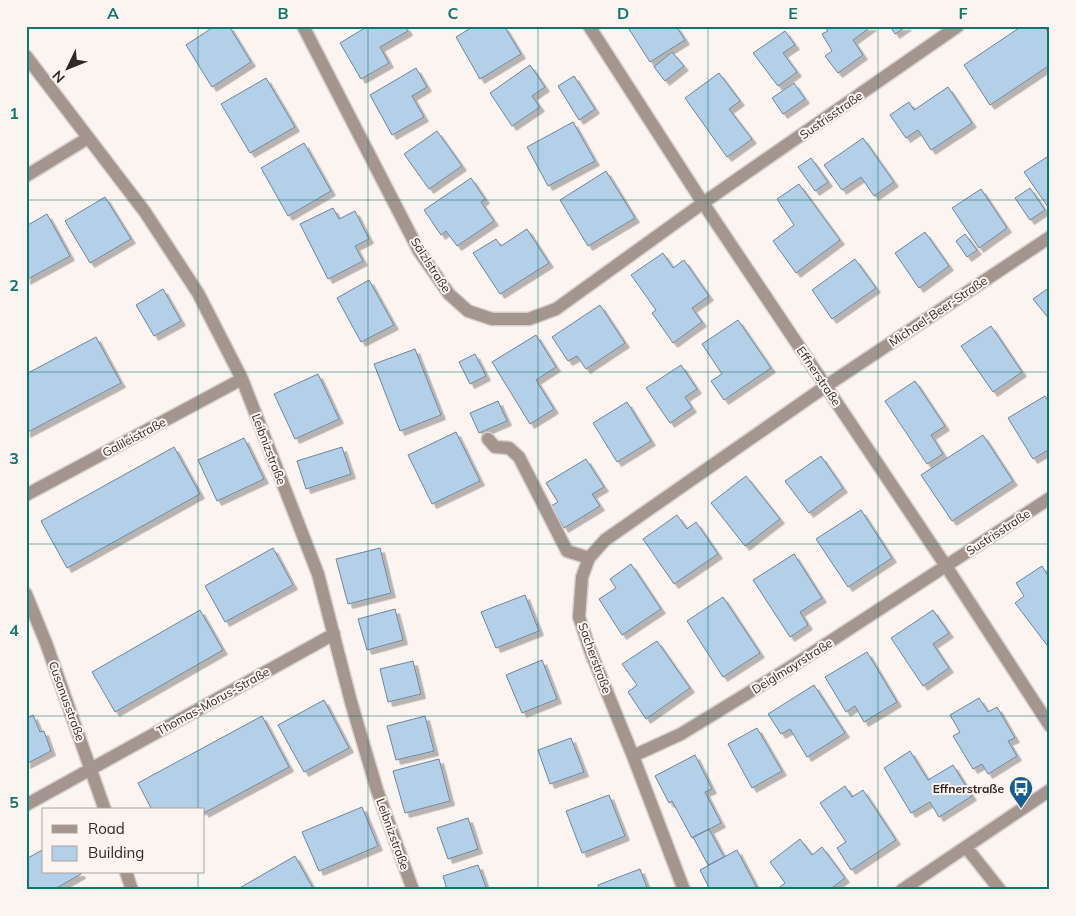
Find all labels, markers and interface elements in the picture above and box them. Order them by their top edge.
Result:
text: A [107,3,119,23]
text: B [277,3,289,23]
text: C [448,3,459,23]
text: D [617,3,629,23]
text: E [788,3,798,23]
text: F [958,3,968,23]
north arrow [42,42,92,92]
text: N [48,67,69,87]
street label: Sustrisstraße [797,88,865,142]
text: 1 [9,103,19,123]
street label: Sälzlstraße [408,235,454,295]
street label: Michael-Beer-Straße [886,273,990,349]
text: 2 [9,275,19,295]
street label: Effnerstraße [794,343,844,409]
street label: Leibnizstraße [249,411,289,487]
street label: Galileistraße [100,414,168,460]
text: 3 [9,448,19,468]
street label: Sustrisstraße [963,506,1033,558]
text: 4 [9,620,19,640]
street label: Sacherstraße [575,621,615,695]
street label: Deiglmayrstraße [749,635,835,697]
street label: Cusanusstraße [46,659,88,743]
street label: Thomas-Morus-Straße [154,664,272,738]
bus stop icon: Effnerstraße [1008,775,1034,809]
place label: Effnerstraße [933,781,1004,796]
text: 5 [9,792,19,812]
street label: Leibnizstraße [373,796,413,872]
legend [42,808,205,874]
text: Road [88,819,125,838]
text: Building [88,843,144,862]

